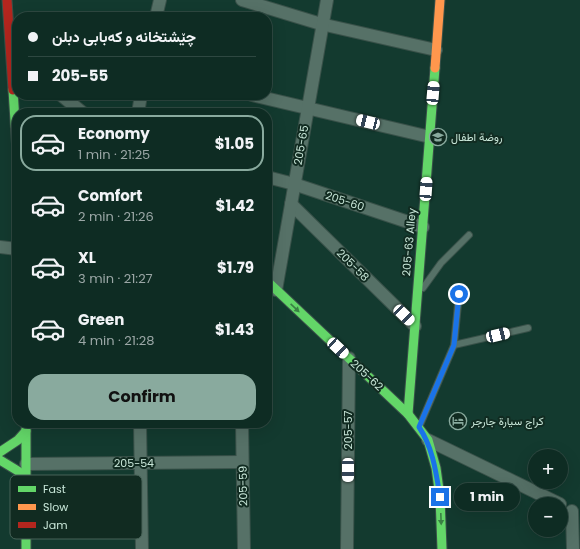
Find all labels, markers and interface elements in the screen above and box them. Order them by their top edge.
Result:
text: چێشتخانە‌ و كە‌بابی دبلن [52,26,196,47]
text: 205-55 [52,65,108,86]
car [426,81,440,105]
car [355,113,381,131]
text: Economy [78,123,150,144]
street label: 205-65 [290,124,312,166]
icon: car [30,125,66,161]
school or university icon: روضة اطفال [428,127,448,147]
place label: روضة اطفال [451,129,503,145]
text: $1.05 [215,133,254,154]
text: 1 min · 21:25 [78,145,150,164]
car [419,177,433,201]
text: Comfort [78,185,142,206]
icon: car [30,187,66,223]
street label: 205-60 [323,187,367,215]
text: $1.42 [216,195,254,216]
street label: 205-63 Alley [398,206,420,277]
text: 2 min · 21:26 [78,207,154,226]
street label: 205-58 [333,245,373,285]
text: XL [78,247,96,268]
icon: car [30,249,66,285]
text: $1.79 [217,257,254,278]
text: 3 min · 21:27 [78,269,153,288]
route start [450,285,468,303]
car [391,302,417,328]
one-way arrow [290,303,300,313]
text: Green [78,309,124,330]
icon: car [30,311,66,347]
text: $1.43 [215,319,254,340]
car [485,326,511,344]
text: 4 min · 21:28 [78,331,154,350]
car [325,335,351,361]
street label: 205-62 [347,356,387,394]
button: Confirm [28,374,256,420]
street label: 205-57 [340,410,356,450]
hotel icon: كراج سيارة جارجر [448,411,468,431]
place label: كراج سيارة جارجر [470,413,544,429]
map controls [528,449,568,537]
button: + [528,449,568,489]
street label: 205-54 [114,455,154,471]
car [342,458,354,482]
street label: 205-59 [235,466,251,506]
legend [10,475,142,539]
text: Fast [43,481,66,497]
callout: 1 min [454,483,520,511]
text: 1 min [470,487,504,506]
route end [431,488,449,506]
button: − [528,497,568,537]
text: Slow [43,499,68,515]
one-way arrow [438,513,445,525]
text: Jam [43,517,68,533]

